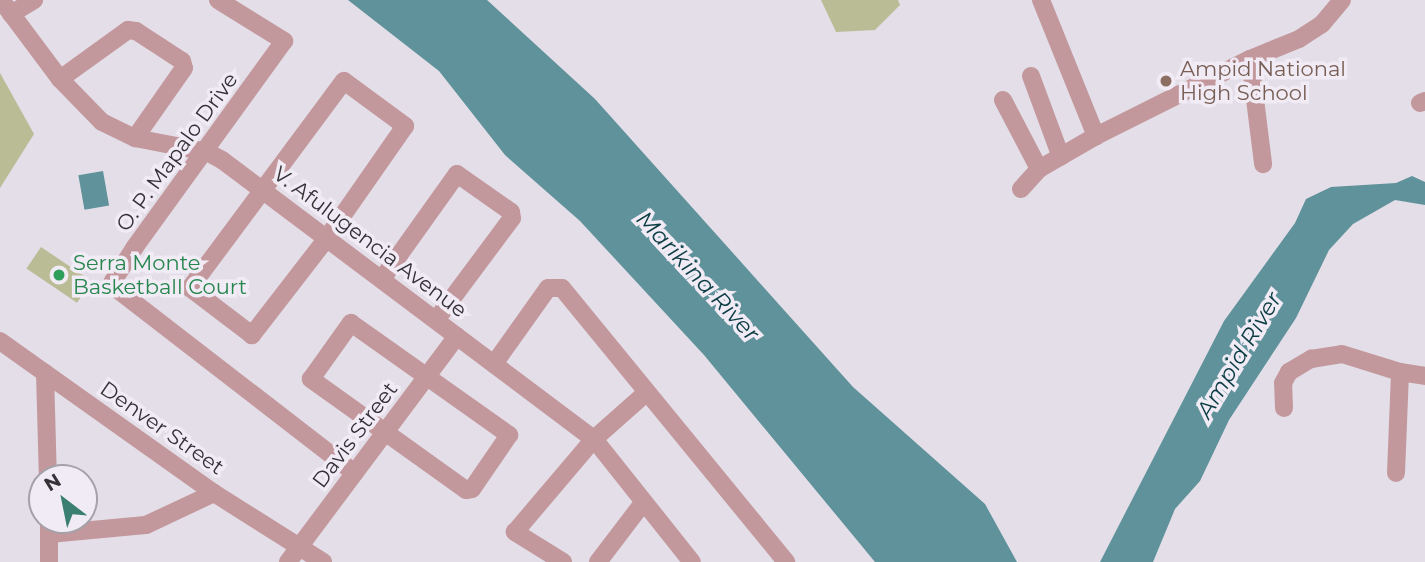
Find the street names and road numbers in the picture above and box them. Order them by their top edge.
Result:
street label: O. P. Mapalo Drive [111,68,243,236]
street label: V. Afulugencia Avenue [268,161,472,323]
street label: Denver Street [95,376,229,480]
street label: Davis Street [307,377,403,493]

